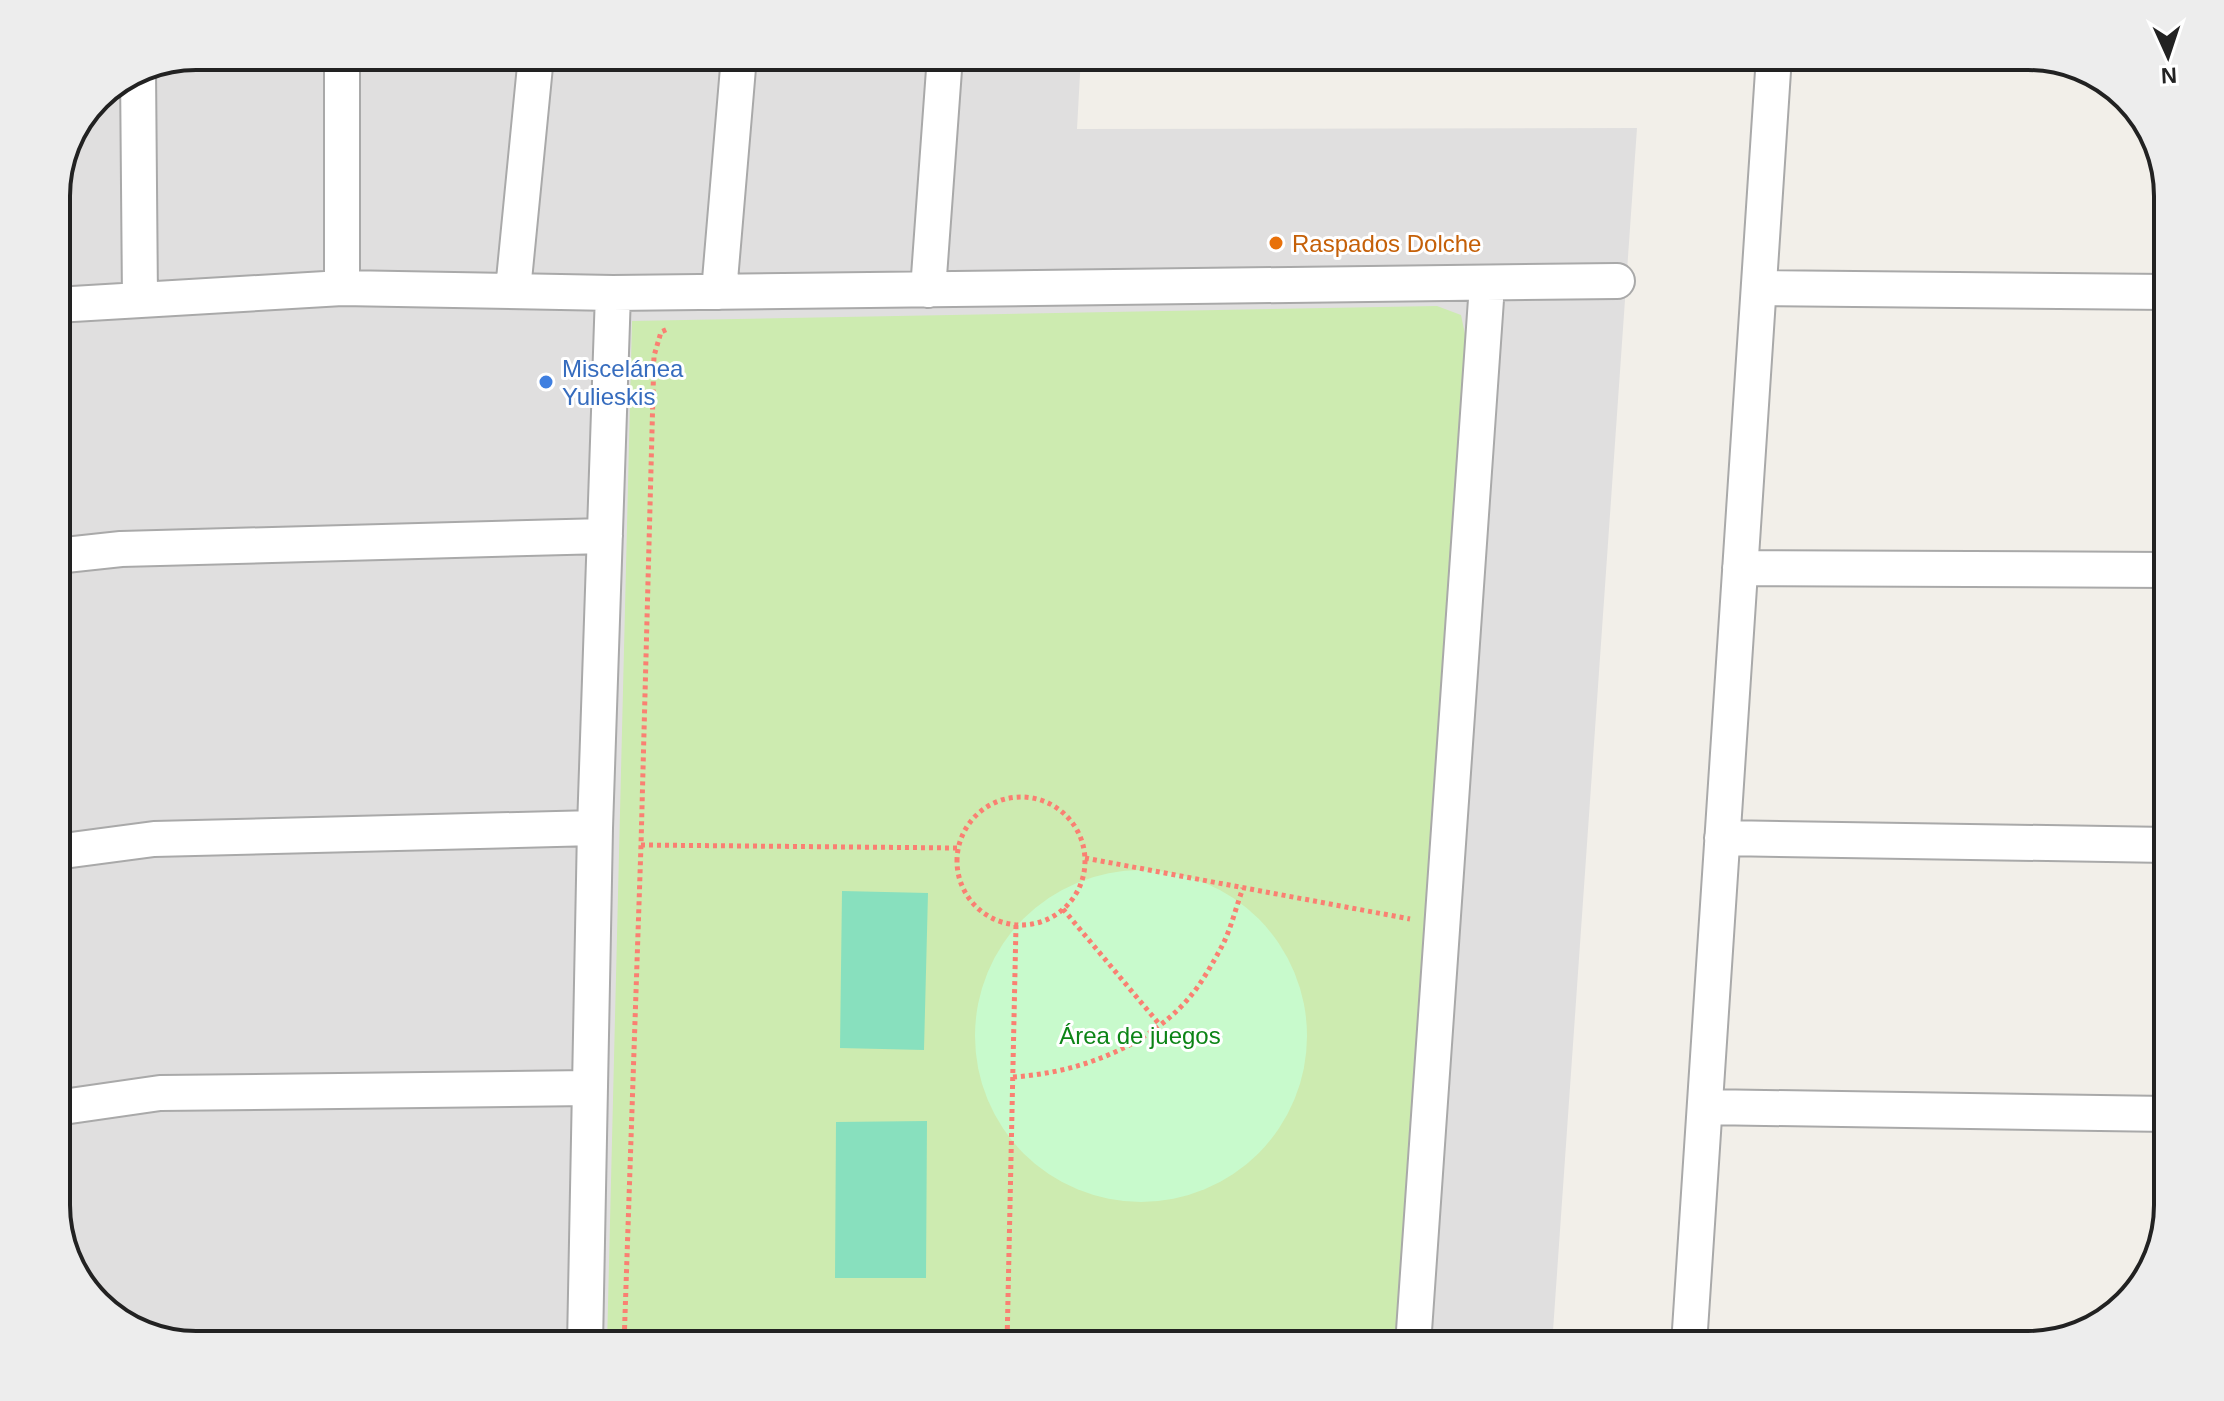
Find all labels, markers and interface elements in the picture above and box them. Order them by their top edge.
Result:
north arrow [2128,16,2208,96]
text: N [2160,63,2178,88]
place label: Raspados Dolche [1292,230,1481,257]
marker: Raspados Dolche [1267,234,1285,252]
place label: Miscelánea Yulieskis [562,355,684,410]
marker: Miscelánea Yulieskis [537,373,555,391]
park label: Área de juegos [1059,1022,1221,1049]

